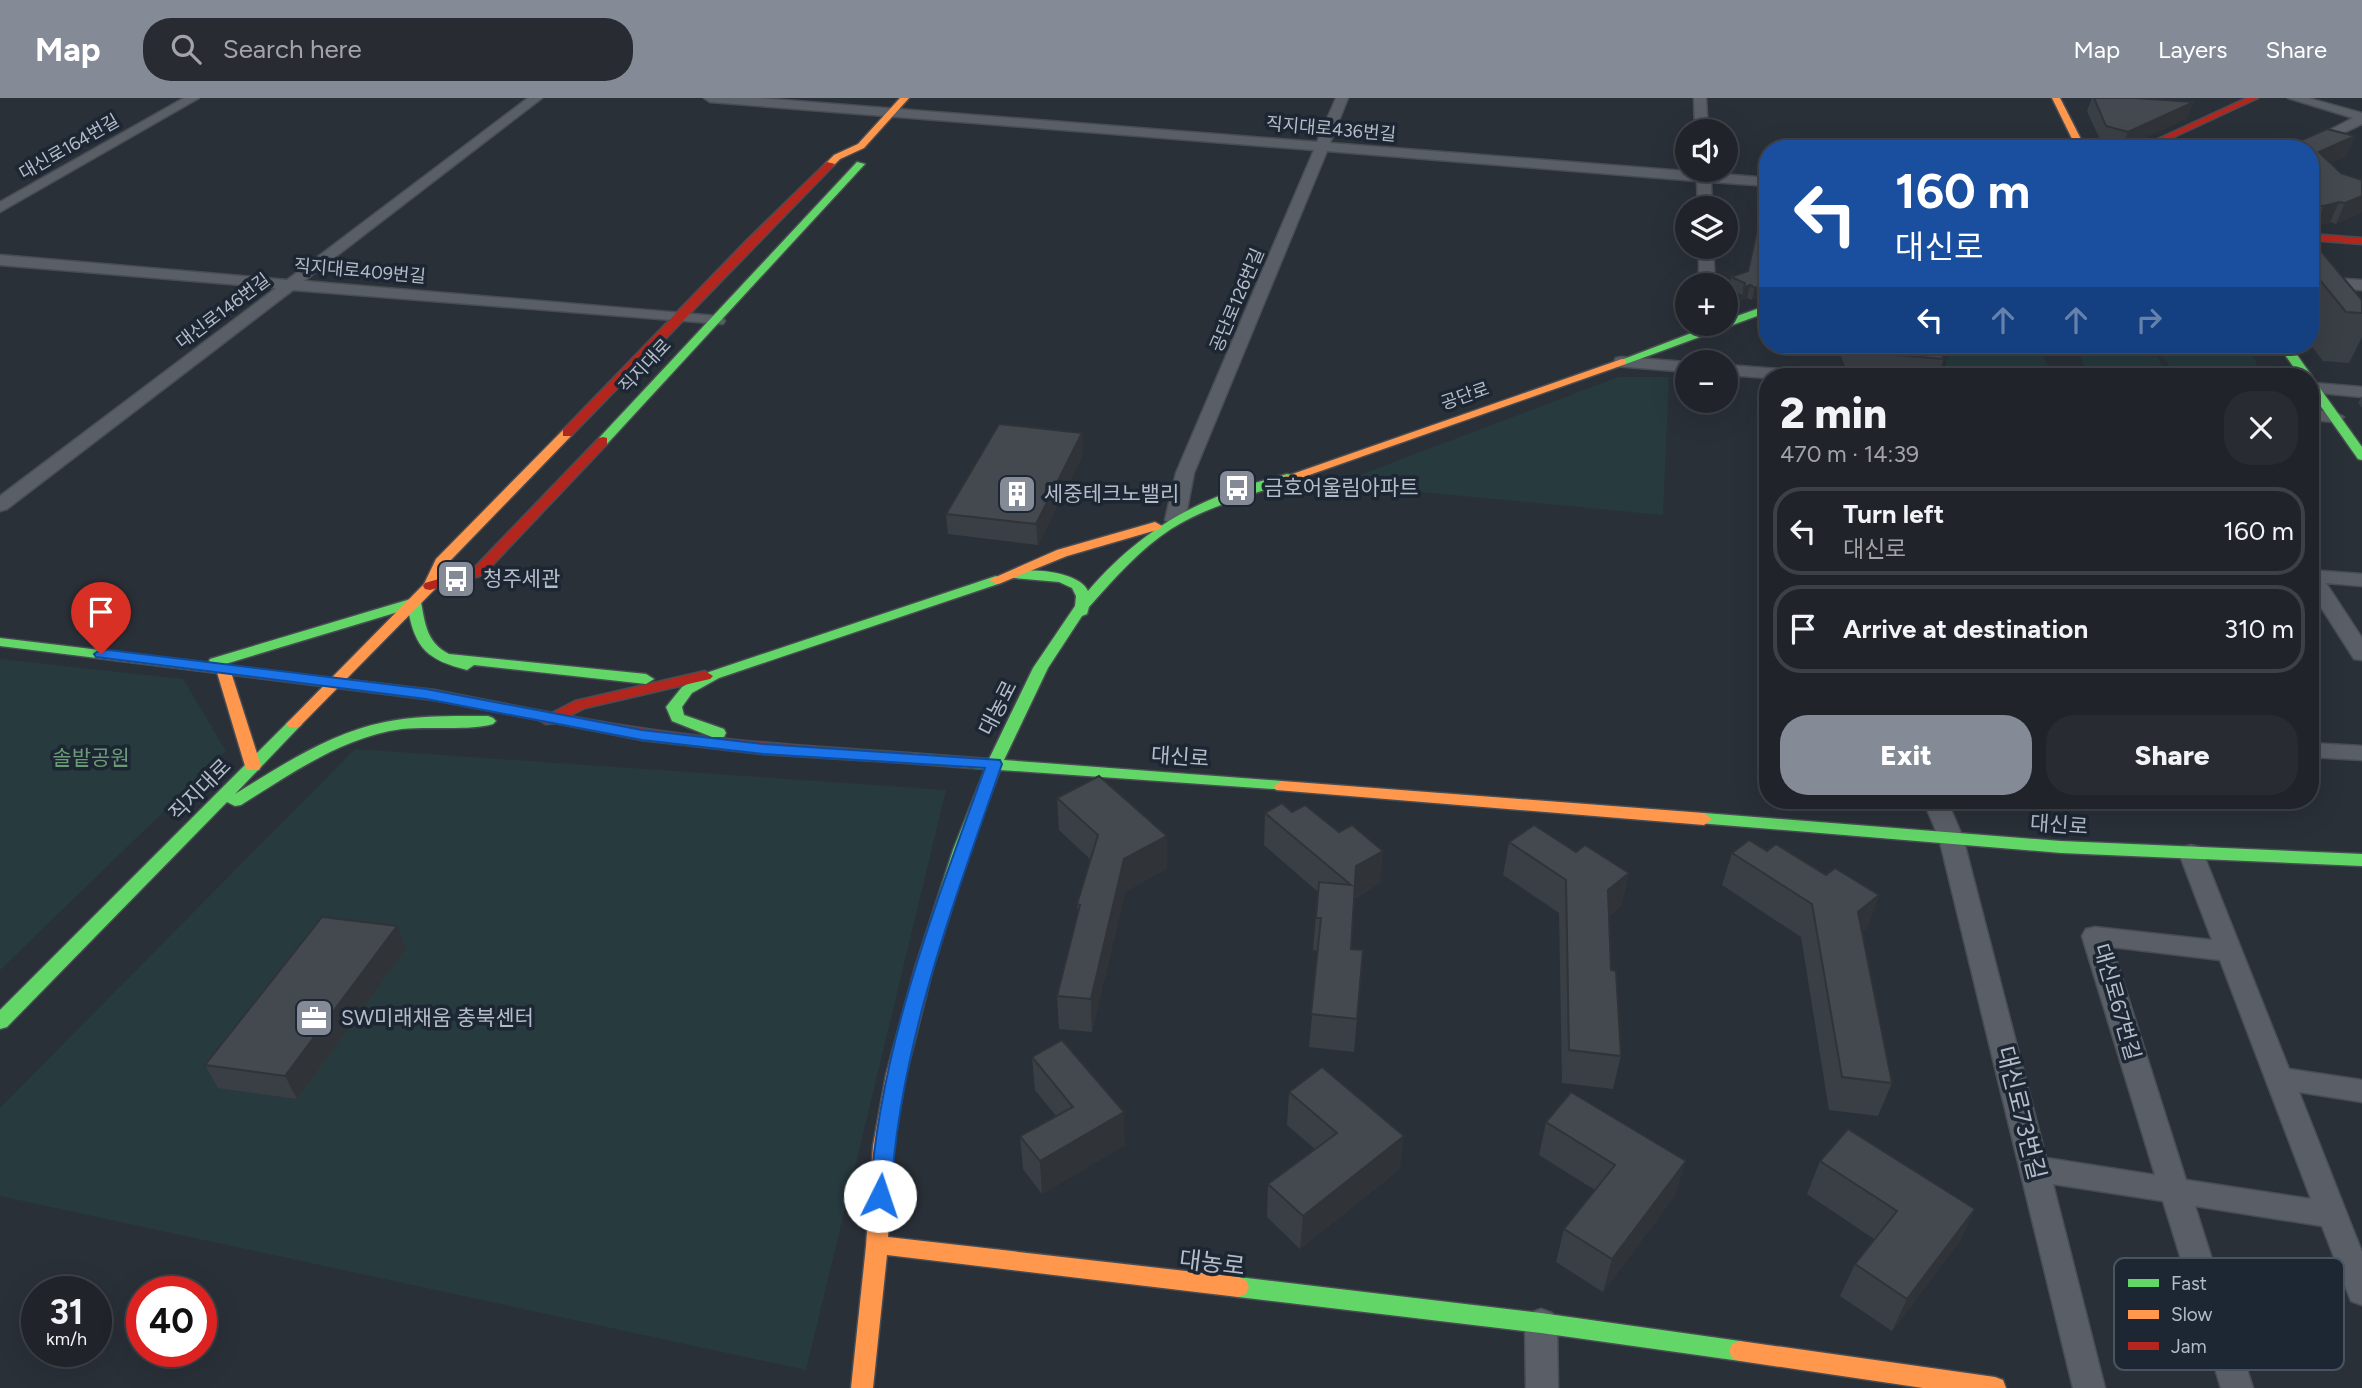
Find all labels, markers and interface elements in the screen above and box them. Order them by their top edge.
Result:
search box [143,18,633,81]
text: Map [35,30,101,69]
icon: search [167,30,205,68]
text: Search here [223,33,362,65]
text: Map [2073,35,2120,64]
text: Layers [2158,35,2227,64]
text: Share [2265,35,2327,64]
street label: 대신로164번길 [15,110,123,184]
street label: 직지대로436번길 [1265,112,1397,146]
map controls [1675,119,1738,413]
button: sound [1675,119,1738,182]
text: 160 m [1895,161,2030,220]
icon: left [1780,168,1871,259]
button: layers [1675,196,1738,259]
text: 대신로 [1895,228,1983,266]
street label: 공단로126번길 [1205,245,1269,355]
street label: 직지대로409번길 [293,254,427,288]
street label: 대신로146번길 [172,269,274,353]
button: + [1675,273,1738,336]
icon: left [1911,301,1949,339]
icon: ahead [1984,301,2022,339]
icon: ahead [2057,301,2095,339]
icon: right [2130,301,2168,339]
street label: 직지대로 [614,334,676,398]
button: − [1675,350,1738,413]
street label: 공단로 [1438,378,1492,414]
text: 2 min [1780,388,1887,439]
button: close [2224,391,2298,465]
text: 470 m · 14:39 [1780,440,1919,468]
bus stop icon: 금호어울림아파트 [1216,467,1258,509]
building icon: 세중테크노밸리 [996,473,1038,515]
place label: 금호어울림아파트 [1264,475,1419,500]
place label: 세중테크노밸리 [1044,481,1179,506]
text: Turn left [1843,498,1944,530]
icon: left [1784,512,1822,550]
text: 160 m [2223,515,2294,547]
text: 대신로 [1843,535,1906,563]
bus stop icon: 청주세관 [435,558,477,600]
place label: 청주세관 [483,566,560,591]
pin [71,582,131,654]
icon: arrive [82,593,120,631]
icon: arrive [1784,610,1822,648]
text: Arrive at destination [1843,613,2088,645]
text: 310 m [2224,613,2294,645]
street label: 대농로 [973,676,1022,739]
button: Exit [1780,715,2032,795]
button: Share [2046,715,2298,795]
street label: 대신로 [1150,742,1210,771]
park label: 솔밭공원 [52,745,130,770]
street label: 직지대로 [163,753,236,826]
street label: 대신로 [2029,810,2089,839]
street label: 대신로67번길 [2089,941,2146,1063]
office icon: SW미래채움 충북센터 [293,997,335,1039]
place label: SW미래채움 충북센터 [341,1005,534,1030]
street label: 대신로73번길 [1991,1043,2052,1183]
position arrow [843,1159,917,1233]
street label: 대농로 [1177,1244,1247,1281]
legend [2114,1258,2344,1370]
text: Fast [2171,1272,2207,1295]
speed limit sign: 40 [126,1276,217,1367]
text: 31 [49,1291,84,1333]
text: Slow [2171,1303,2213,1326]
text: km/h [46,1328,87,1350]
text: Jam [2171,1335,2207,1358]

